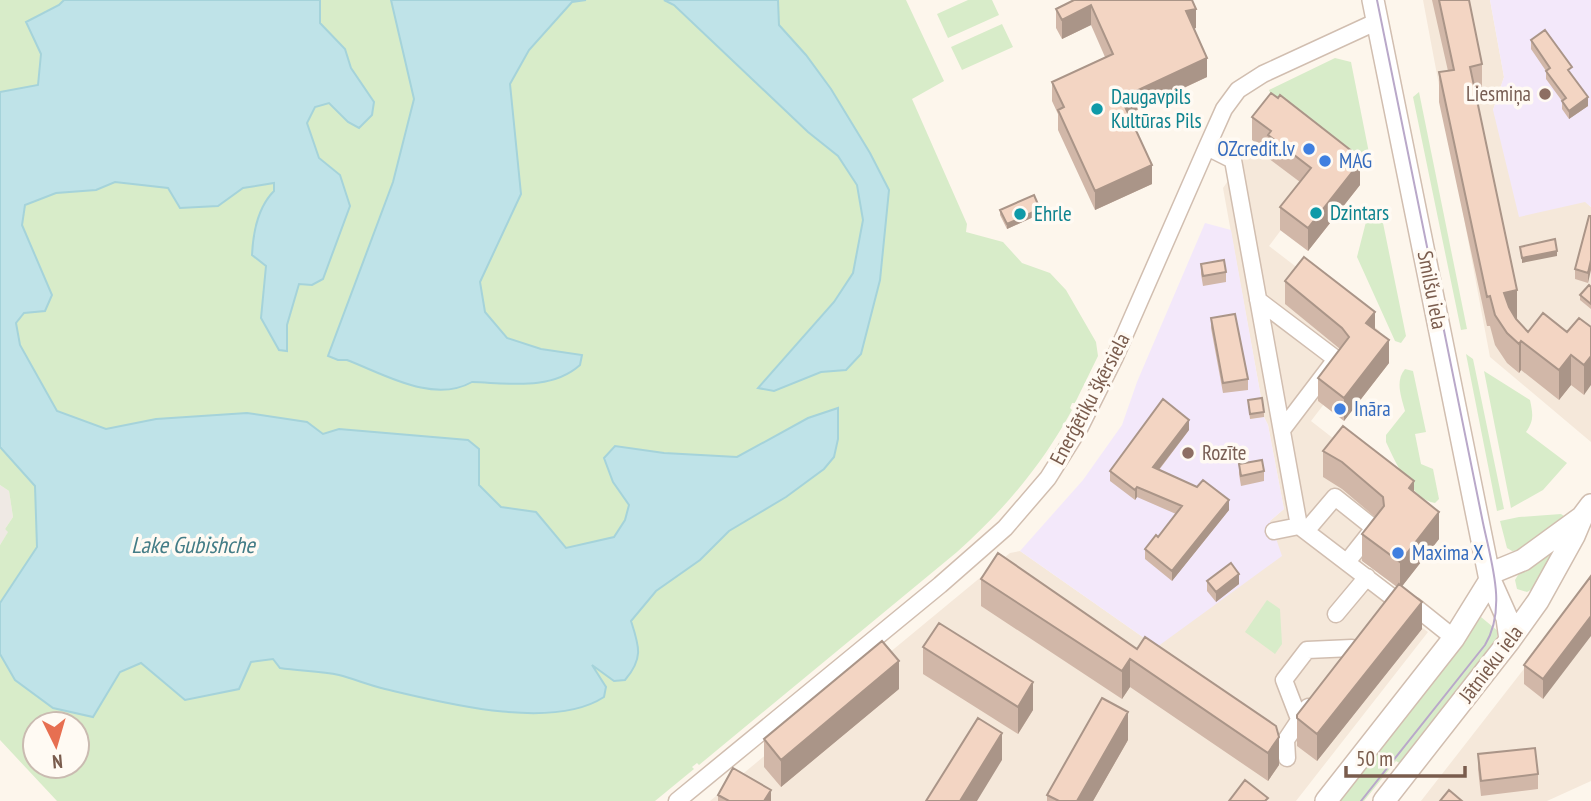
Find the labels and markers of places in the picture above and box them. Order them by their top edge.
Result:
place label: Liesmiņa [1466,80,1531,107]
place label: Daugavpils Kultūras Pils [1111,83,1202,134]
marker: Liesmiņa [1537,86,1553,102]
marker: Daugavpils Kultūras Pils [1089,101,1105,117]
place label: OZcredit.lv [1217,135,1296,162]
marker: OZcredit.lv [1301,141,1317,157]
place label: MAG [1339,147,1372,174]
marker: MAG [1317,153,1333,169]
place label: Dzintars [1330,199,1389,226]
place label: Ehrle [1034,200,1072,227]
marker: Dzintars [1308,205,1324,221]
marker: Ehrle [1012,206,1028,222]
place label: Ināra [1354,395,1391,422]
marker: Ināra [1332,401,1348,417]
place label: Rozīte [1202,439,1246,466]
marker: Rozīte [1180,445,1196,461]
place label: Maxima X [1412,539,1484,566]
marker: Maxima X [1390,545,1406,561]

